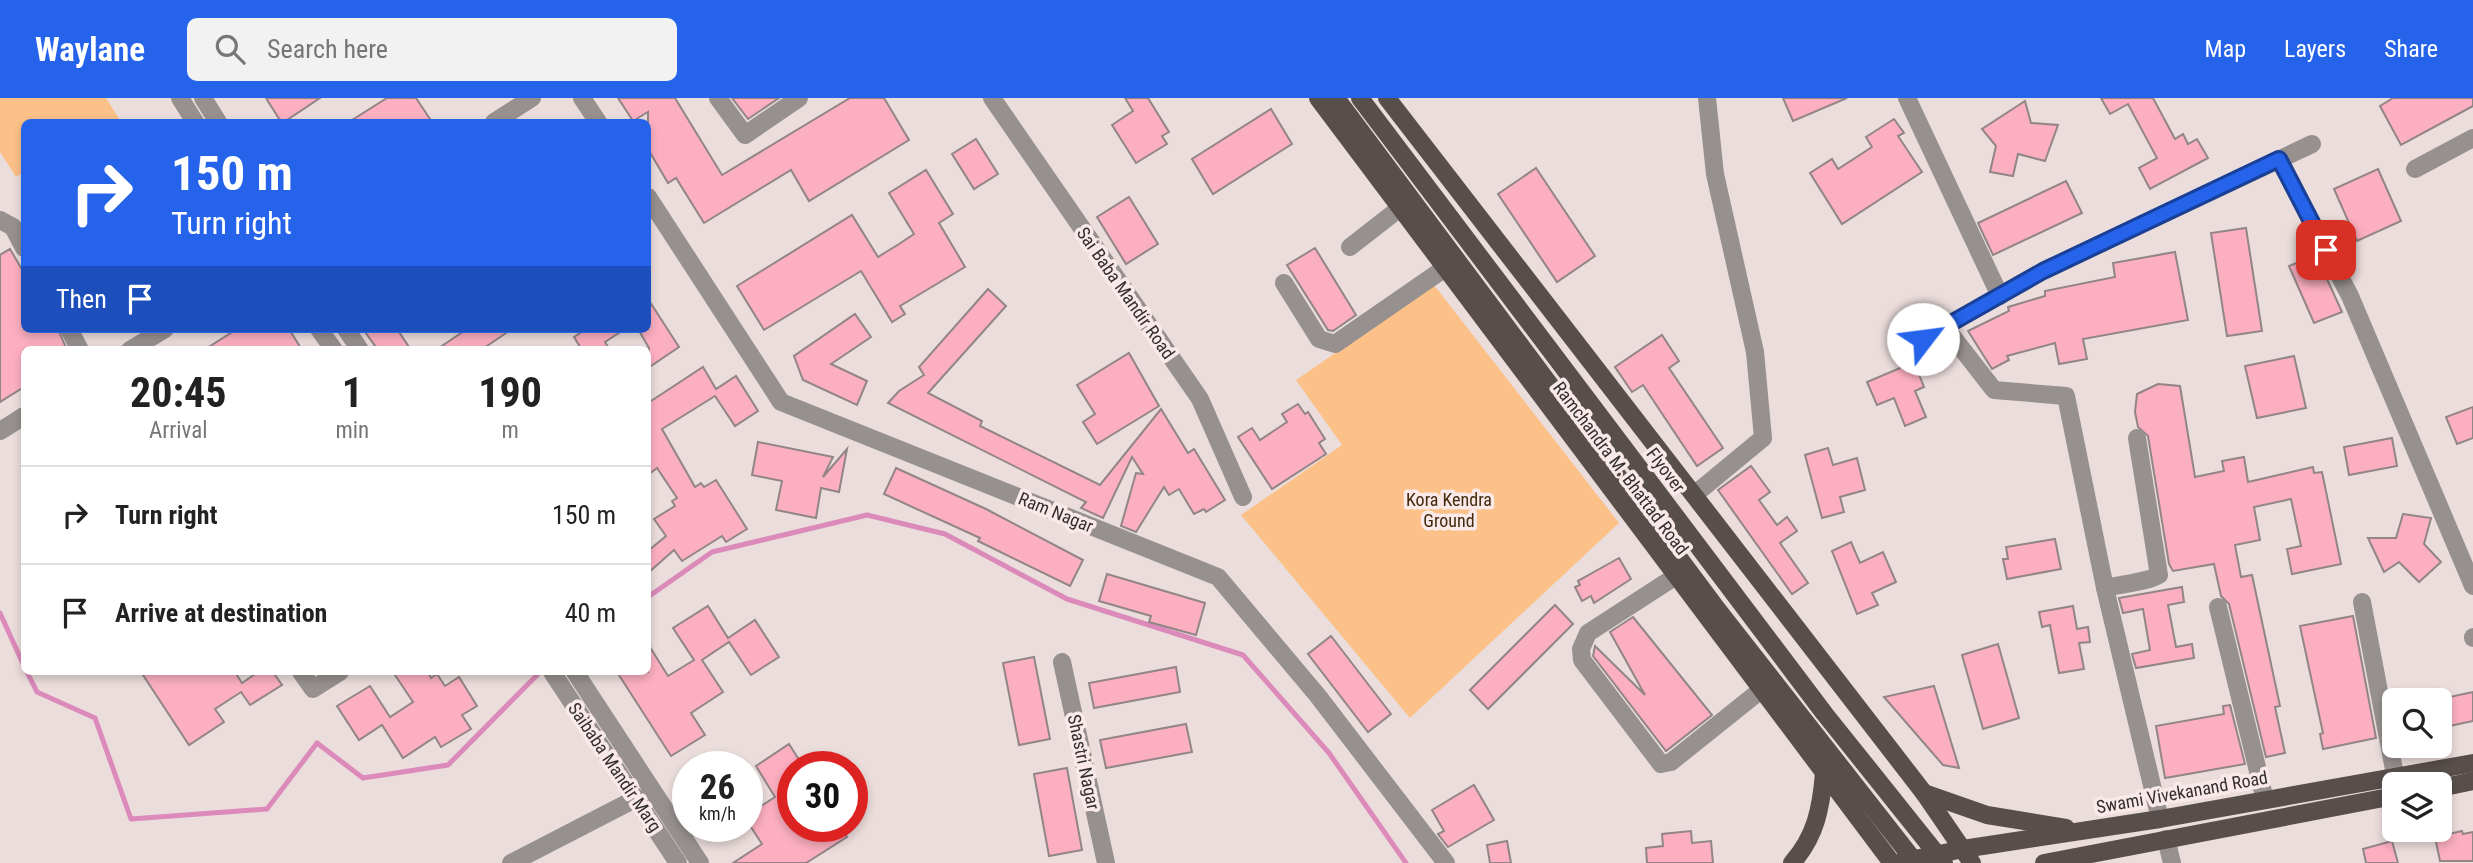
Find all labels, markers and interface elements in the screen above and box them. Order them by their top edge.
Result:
search box [187,18,677,81]
text: Waylane [35,30,145,69]
icon: search [211,30,249,68]
text: Search here [267,34,388,64]
text: Map [2205,35,2246,63]
text: Layers [2284,35,2346,63]
text: Share [2384,35,2438,63]
text: 150 m [171,145,293,202]
icon: right [56,147,147,238]
text: Turn right [171,204,292,242]
pin [2296,220,2356,280]
street label: Sai Baba Mandir Road [1073,223,1179,363]
icon: arrive [2307,231,2345,269]
icon: arrive [121,280,159,318]
text: Then [56,284,107,314]
position arrow [1886,302,1960,376]
text: 20:45 [130,368,226,417]
text: 1 [342,368,363,417]
text: 190 [478,368,542,417]
street label: Ramchandra M. Bhattad Road [1549,377,1693,559]
text: Arrival [149,417,207,444]
text: min [335,417,369,444]
text: m [501,417,519,444]
street label: Flyover [1642,443,1690,497]
street label: Ram Nagar [1016,488,1097,537]
park label: Kora Kendra Ground [1406,489,1492,531]
icon: right [56,496,94,534]
text: Turn right [115,500,217,530]
text: 150 m [552,500,616,530]
icon: arrive [56,594,94,632]
text: Arrive at destination [115,598,327,628]
text: 40 m [565,598,616,628]
map controls [2382,688,2452,842]
button: search [2382,688,2452,758]
street label: Saibaba Mandir Marg [564,698,666,836]
street label: Shastri Nagar [1064,713,1104,812]
speed limit sign: 30 [777,751,868,842]
text: 26 [700,767,735,808]
street label: Swami Vivekanand Road [2095,767,2269,817]
button: layers [2382,772,2452,842]
text: km/h [699,803,736,824]

